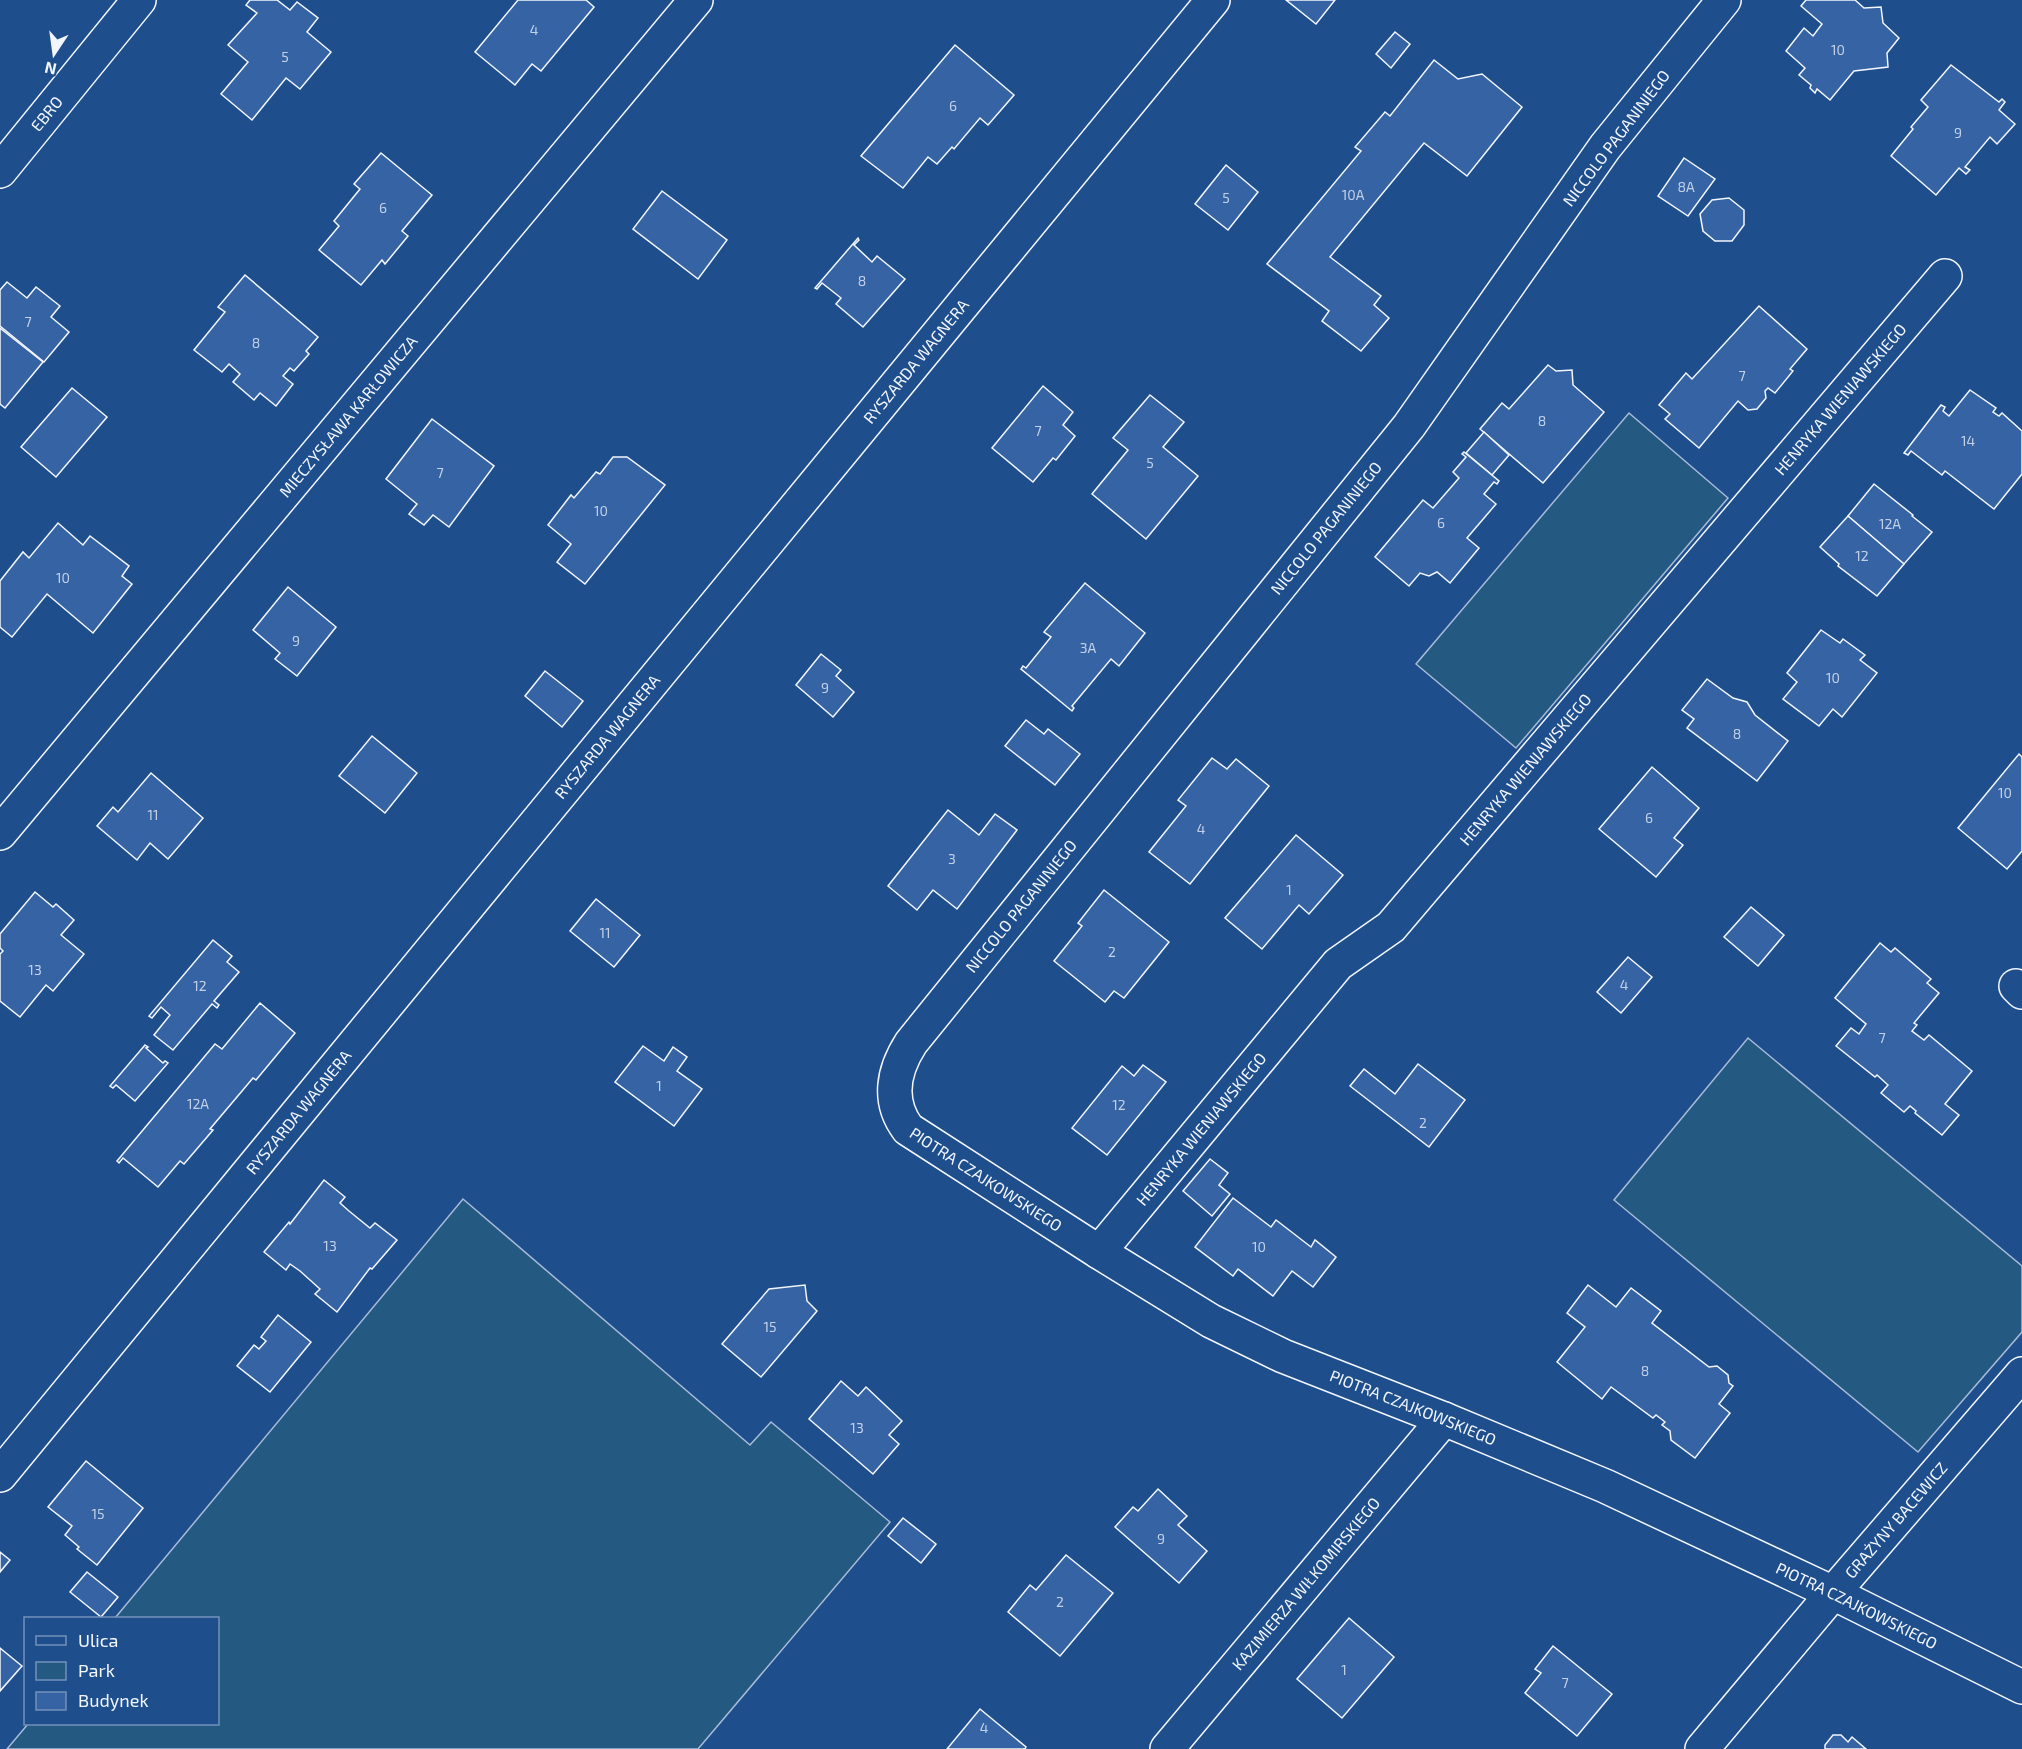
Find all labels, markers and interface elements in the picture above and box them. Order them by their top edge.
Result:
house number: 4 [530,21,538,38]
north arrow [24,24,84,84]
house number: 10 [1831,41,1845,58]
house number: 5 [281,48,289,65]
text: N [43,59,58,80]
street label: NICCOLO PAGANINIEGO [1558,66,1673,210]
street label: EBRO [26,92,66,135]
house number: 6 [949,97,957,114]
house number: 9 [1954,124,1962,141]
house number: 8A [1677,178,1695,195]
house number: 10A [1342,186,1365,203]
house number: 5 [1222,189,1230,206]
house number: 6 [379,199,387,216]
house number: 8 [858,272,866,289]
street label: RYSZARDA WAGNERA [859,295,972,427]
house number: 7 [24,313,32,330]
street label: HENRYKA WIENIAWSKIEGO [1770,319,1910,479]
street label: MIECZYSŁAWA KARŁOWICZA [275,331,421,501]
house number: 8 [252,334,260,351]
house number: 7 [1738,367,1746,384]
house number: 8 [1538,412,1546,429]
house number: 7 [1034,422,1042,439]
house number: 14 [1961,432,1975,449]
house number: 5 [1146,454,1154,471]
street label: NICCOLO PAGANINIEGO [1266,457,1385,598]
house number: 7 [436,464,444,481]
house number: 10 [594,502,608,519]
house number: 6 [1437,514,1445,531]
house number: 12A [1879,515,1901,532]
house number: 12 [1855,547,1869,564]
house number: 10 [56,569,70,586]
house number: 9 [292,632,300,649]
house number: 3A [1080,639,1097,656]
house number: 10 [1826,669,1840,686]
street label: RYSZARDA WAGNERA [550,670,663,802]
house number: 9 [821,679,829,696]
street label: HENRYKA WIENIAWSKIEGO [1455,689,1595,849]
house number: 8 [1733,725,1741,742]
house number: 10 [1998,784,2012,801]
house number: 11 [147,806,159,823]
house number: 6 [1645,809,1653,826]
house number: 4 [1197,820,1205,837]
street label: NICCOLO PAGANINIEGO [961,835,1080,976]
house number: 3 [948,850,956,867]
house number: 1 [1286,881,1292,898]
house number: 11 [599,924,611,941]
house number: 2 [1108,943,1116,960]
house number: 13 [28,961,42,978]
house number: 4 [1620,976,1628,993]
house number: 12 [193,977,207,994]
house number: 7 [1878,1029,1886,1046]
street label: RYSZARDA WAGNERA [242,1046,355,1178]
street label: HENRYKA WIENIAWSKIEGO [1132,1048,1270,1209]
house number: 1 [656,1077,662,1094]
house number: 12A [187,1095,209,1112]
house number: 12 [1112,1096,1126,1113]
house number: 2 [1419,1114,1427,1131]
street label: PIOTRA CZAJKOWSKIEGO [907,1123,1066,1235]
house number: 13 [323,1237,337,1254]
house number: 10 [1252,1238,1266,1255]
house number: 15 [763,1318,777,1335]
house number: 8 [1641,1362,1649,1379]
street label: PIOTRA CZAJKOWSKIEGO [1327,1365,1499,1449]
house number: 13 [850,1419,864,1436]
street label: GRAŻYNY BACEWICZ [1840,1458,1951,1582]
street label: KAZIMIERZA WIŁKOMIRSKIEGO [1228,1493,1383,1674]
house number: 15 [91,1505,105,1522]
house number: 9 [1157,1530,1165,1547]
street label: PIOTRA CZAJKOWSKIEGO [1773,1558,1941,1652]
house number: 2 [1056,1593,1064,1610]
legend [24,1617,219,1725]
text: Ulica [78,1629,118,1651]
text: Park [78,1659,115,1681]
house number: 1 [1341,1661,1347,1678]
house number: 7 [1561,1674,1569,1691]
text: Budynek [78,1689,149,1711]
house number: 4 [980,1719,988,1736]

